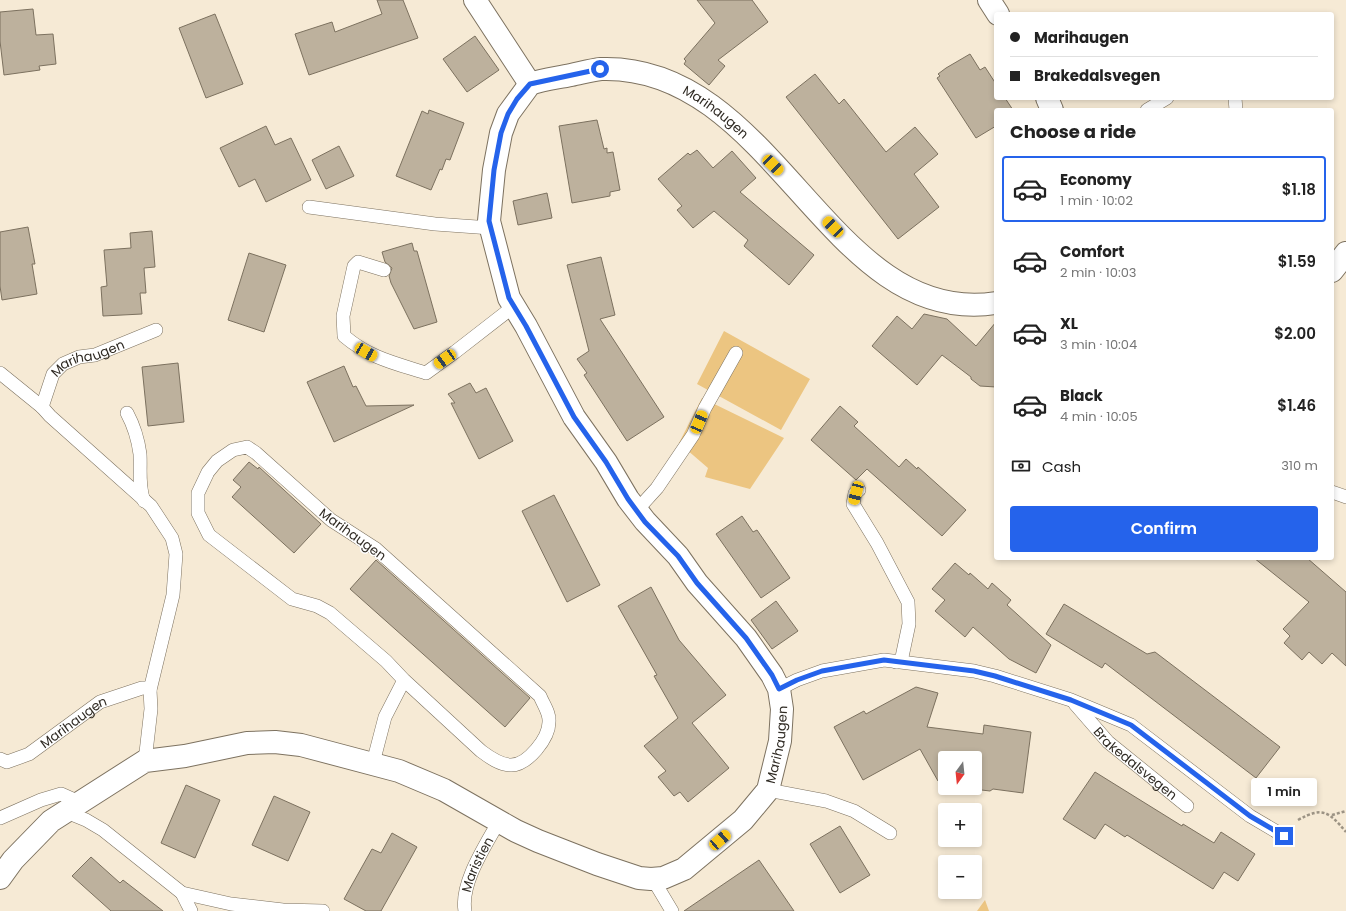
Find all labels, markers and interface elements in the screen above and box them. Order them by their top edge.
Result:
text: Marihaugen [1034,27,1129,48]
route start [591,60,609,78]
text: Brakedalsvegen [1034,65,1160,86]
street label: Marihaugen [679,81,753,143]
text: Choose a ride [1010,119,1136,144]
car [760,152,786,178]
text: Economy [1060,169,1132,190]
icon: car [1012,171,1048,207]
text: $1.18 [1282,179,1316,200]
text: 1 min · 10:02 [1060,191,1133,210]
car [820,214,846,240]
text: Comfort [1060,241,1124,262]
icon: car [1012,243,1048,279]
text: $1.59 [1278,251,1316,272]
text: 2 min · 10:03 [1060,263,1136,282]
text: XL [1060,313,1078,334]
icon: car [1012,315,1048,351]
text: $2.00 [1274,323,1316,344]
street label: Marihaugen [47,335,127,381]
text: 3 min · 10:04 [1060,335,1137,354]
car [353,341,379,363]
car [432,347,458,371]
text: Black [1060,385,1103,406]
icon: car [1012,387,1048,423]
text: $1.46 [1277,395,1316,416]
text: 4 min · 10:05 [1060,407,1138,426]
car [689,409,709,435]
icon: cash [1010,455,1032,477]
text: Cash [1042,456,1081,477]
text: 310 m [1281,456,1318,475]
car [847,480,865,506]
street label: Marihaugen [315,504,390,565]
button: Confirm [1010,506,1318,552]
street label: Marihaugen [36,691,109,753]
street label: Marihaugen [761,705,792,785]
street label: Brakedalsvegen [1089,723,1181,805]
north arrow [938,751,982,795]
map controls [938,751,982,899]
callout: 1 min [1251,778,1317,806]
text: 1 min [1267,782,1301,801]
button: + [938,803,982,847]
route end [1275,827,1293,845]
car [707,828,733,852]
street label: Maristien [457,833,498,894]
button: − [938,855,982,899]

